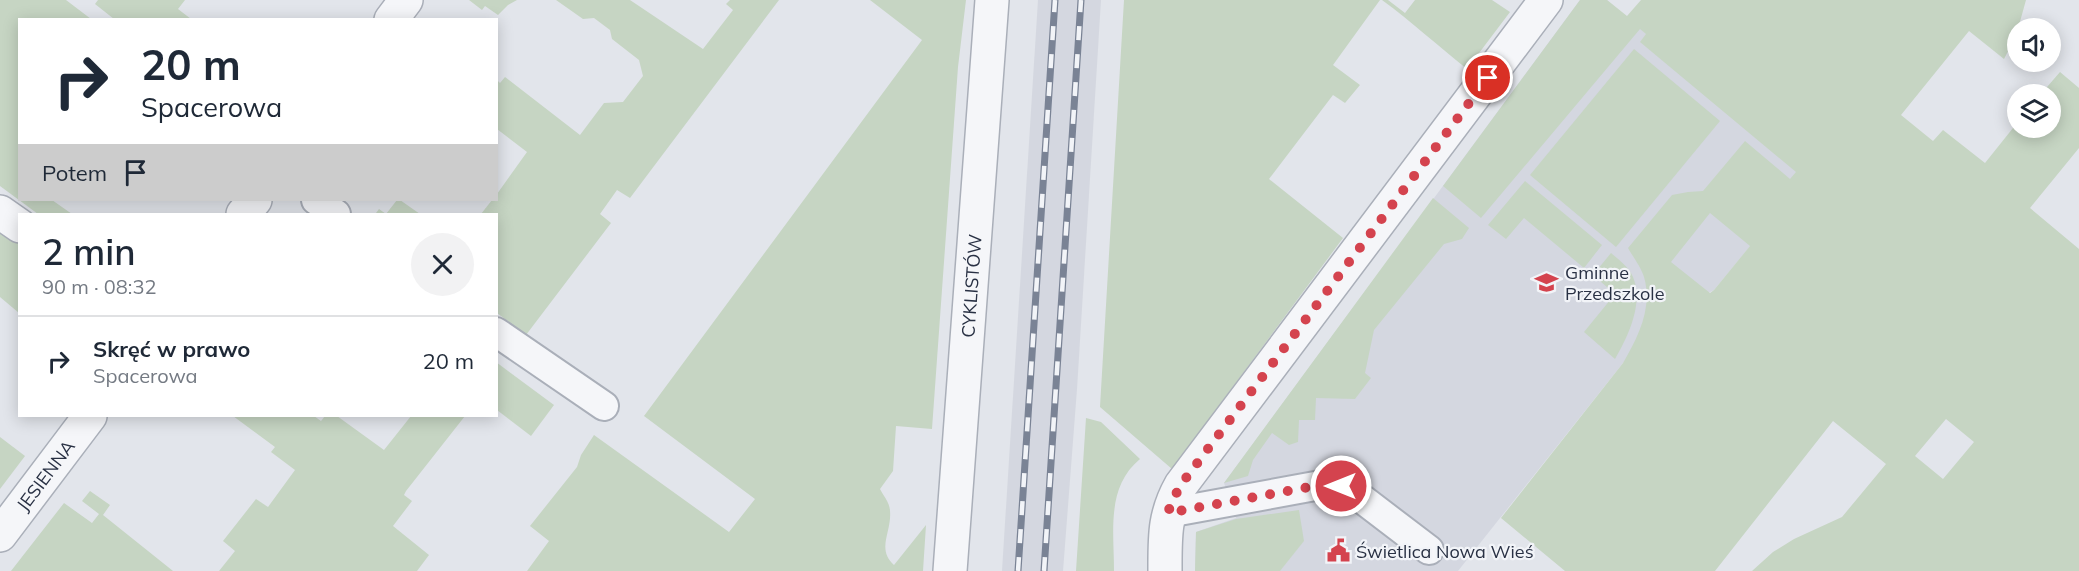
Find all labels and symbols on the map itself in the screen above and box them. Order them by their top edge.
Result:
pin [1462,52,1513,103]
street label: CYKLISTÓW [956,233,986,338]
place label: Gminne Przedszkole [1565,261,1664,305]
school or university icon: Gminne Przedszkole [1534,269,1560,295]
street label: JESIENNA [11,435,79,515]
position arrow [1309,454,1373,518]
public building icon: Świetlica Nowa Wieś [1325,538,1351,564]
place label: Świetlica Nowa Wieś [1356,540,1534,563]

